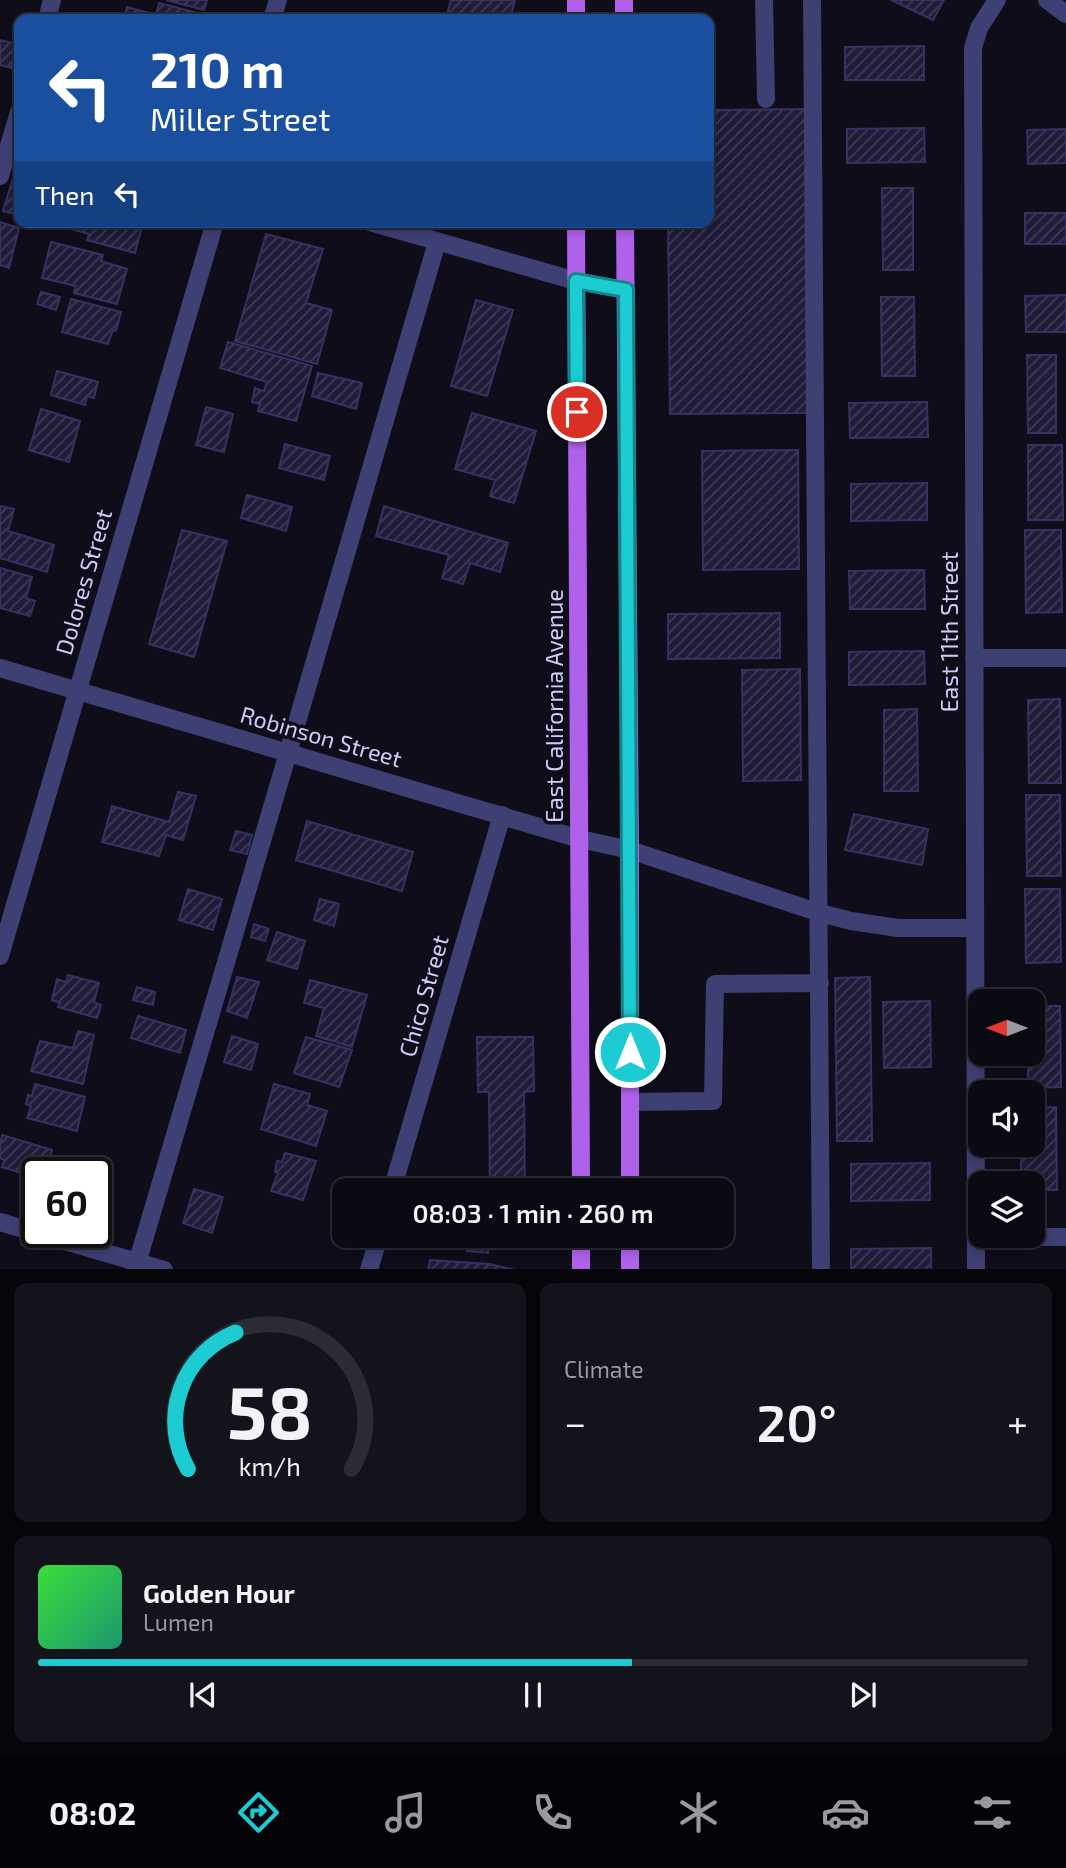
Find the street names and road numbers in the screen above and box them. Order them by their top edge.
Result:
street label: Dolores Street [49,505,117,658]
street label: East 11th Street [935,551,963,712]
street label: East California Avenue [540,589,568,823]
street label: Robinson Street [237,700,405,773]
street label: Chico Street [392,931,454,1060]

